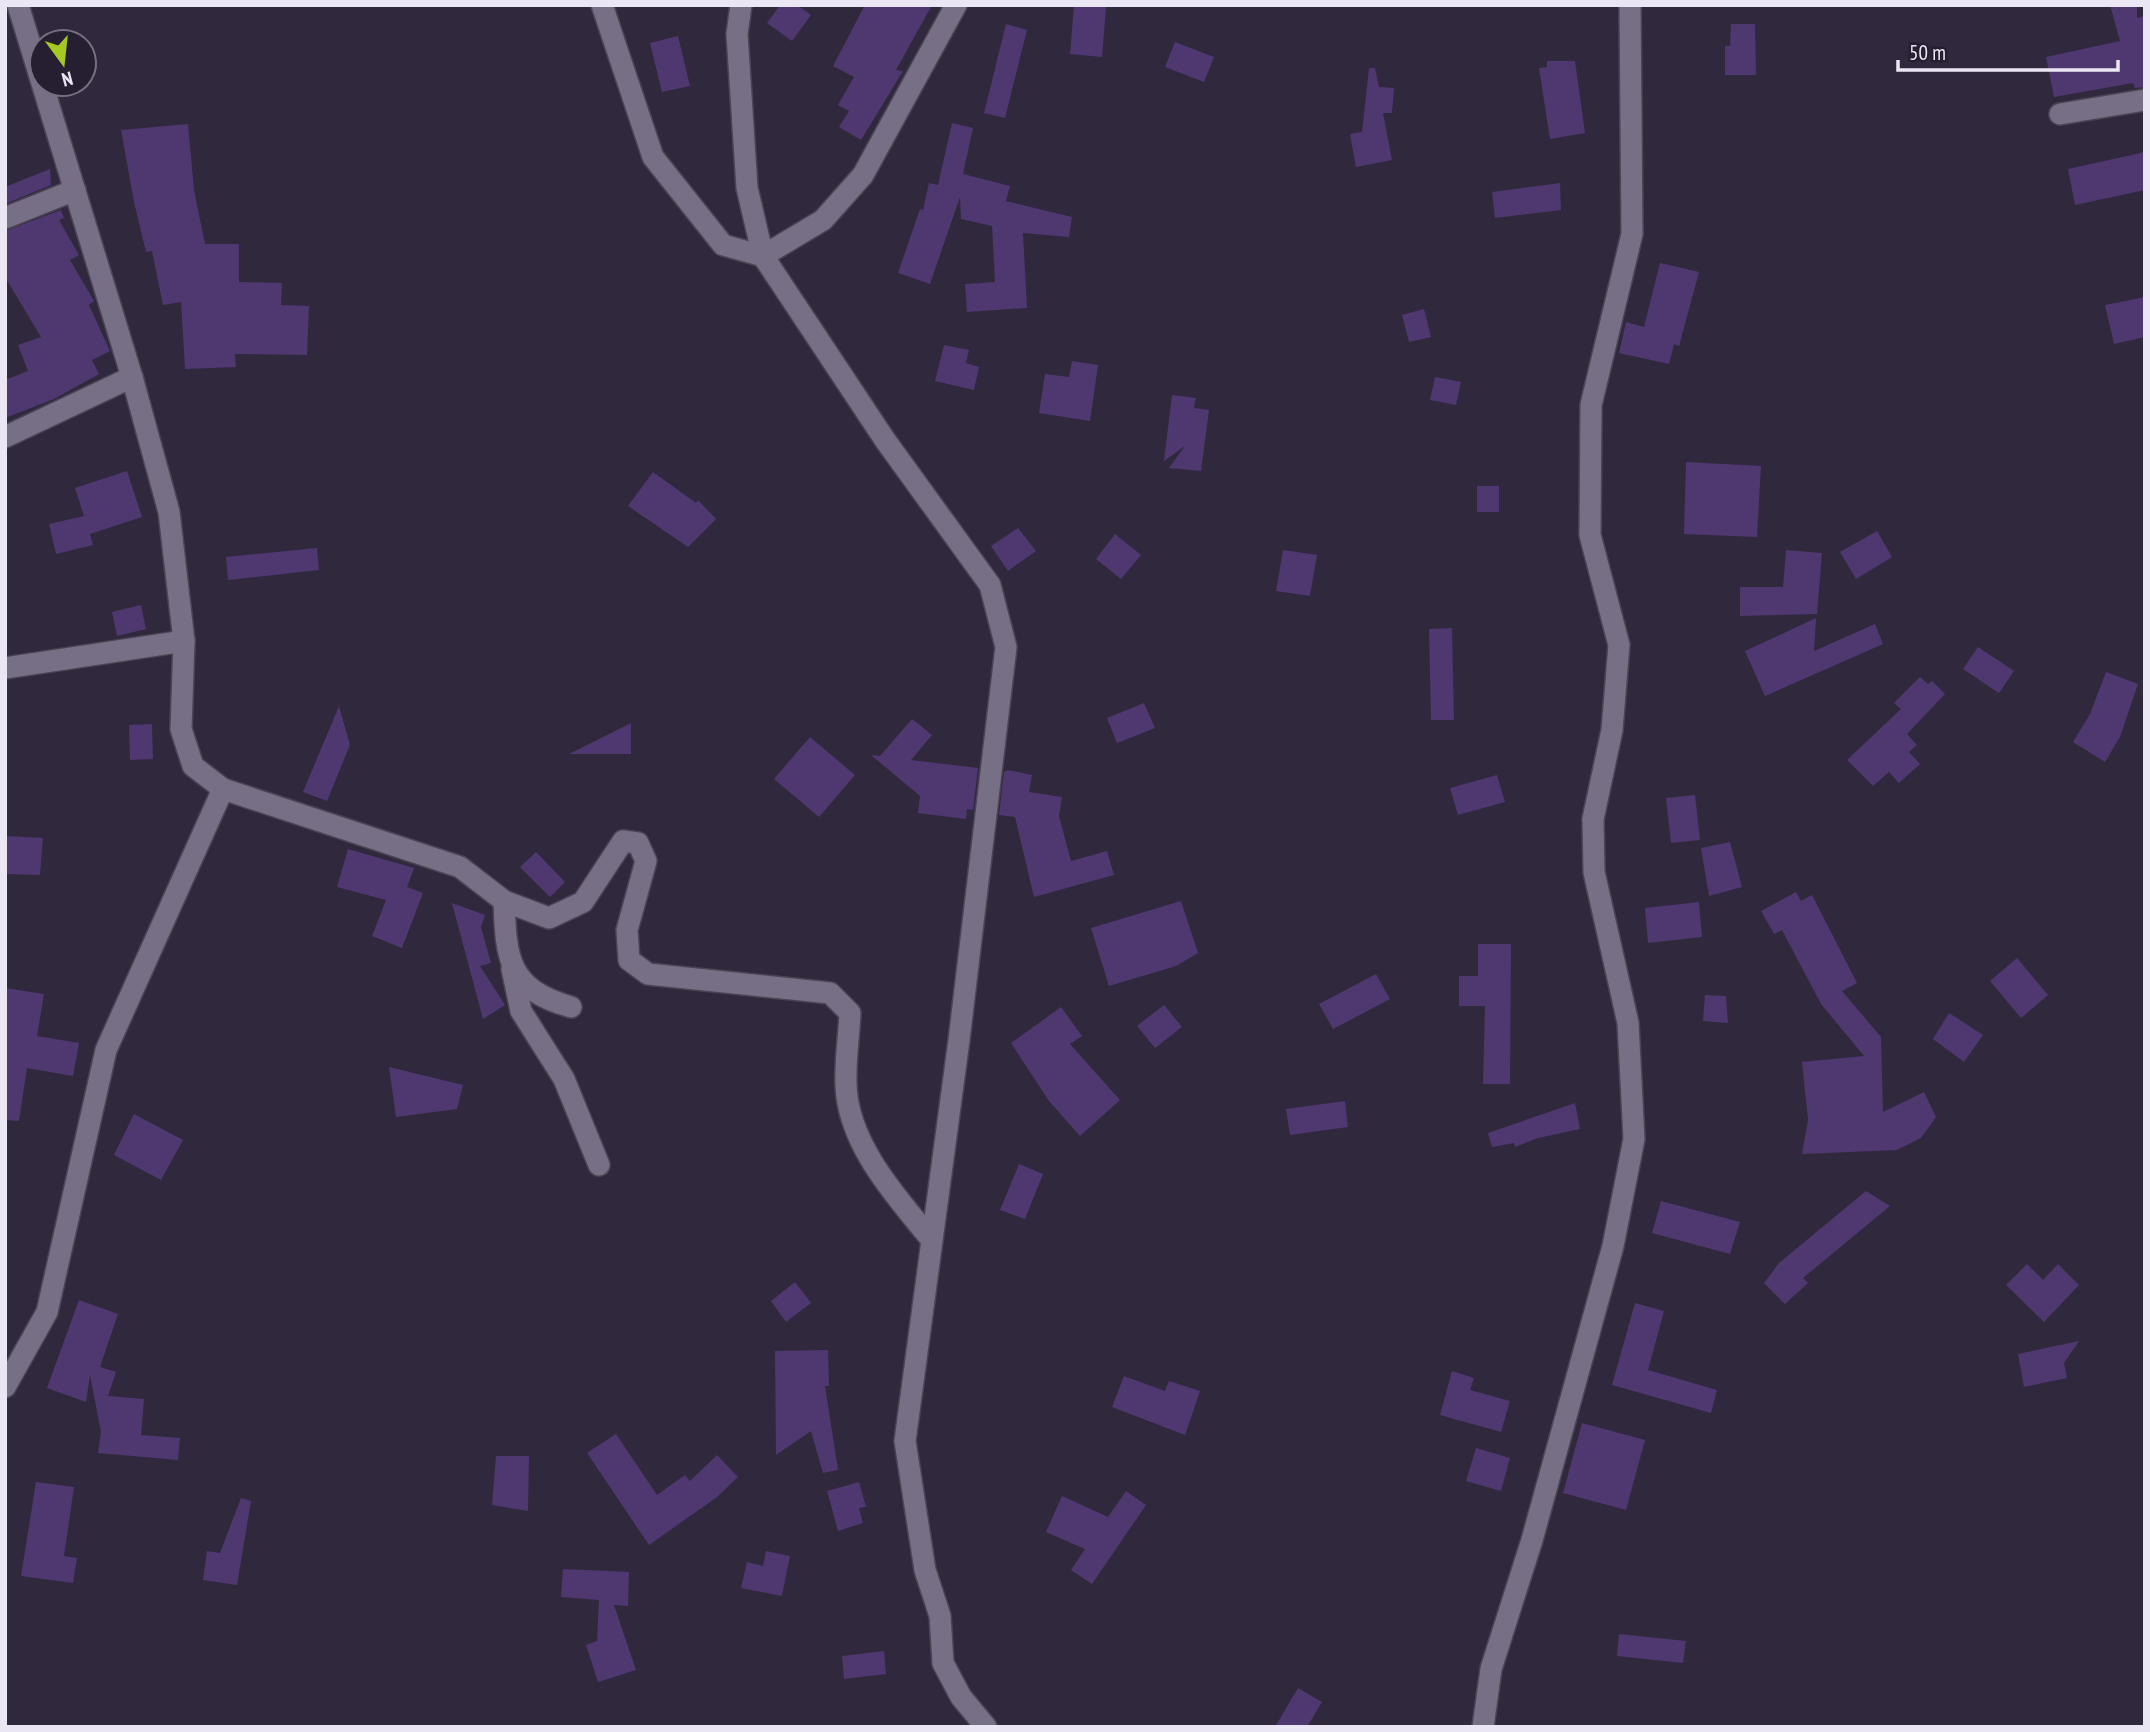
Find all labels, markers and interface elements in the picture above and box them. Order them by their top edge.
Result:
north arrow [28,28,98,98]
scale bar [1898,28,2118,72]
text: 50 m [1909,39,1946,66]
text: N [59,67,75,92]

